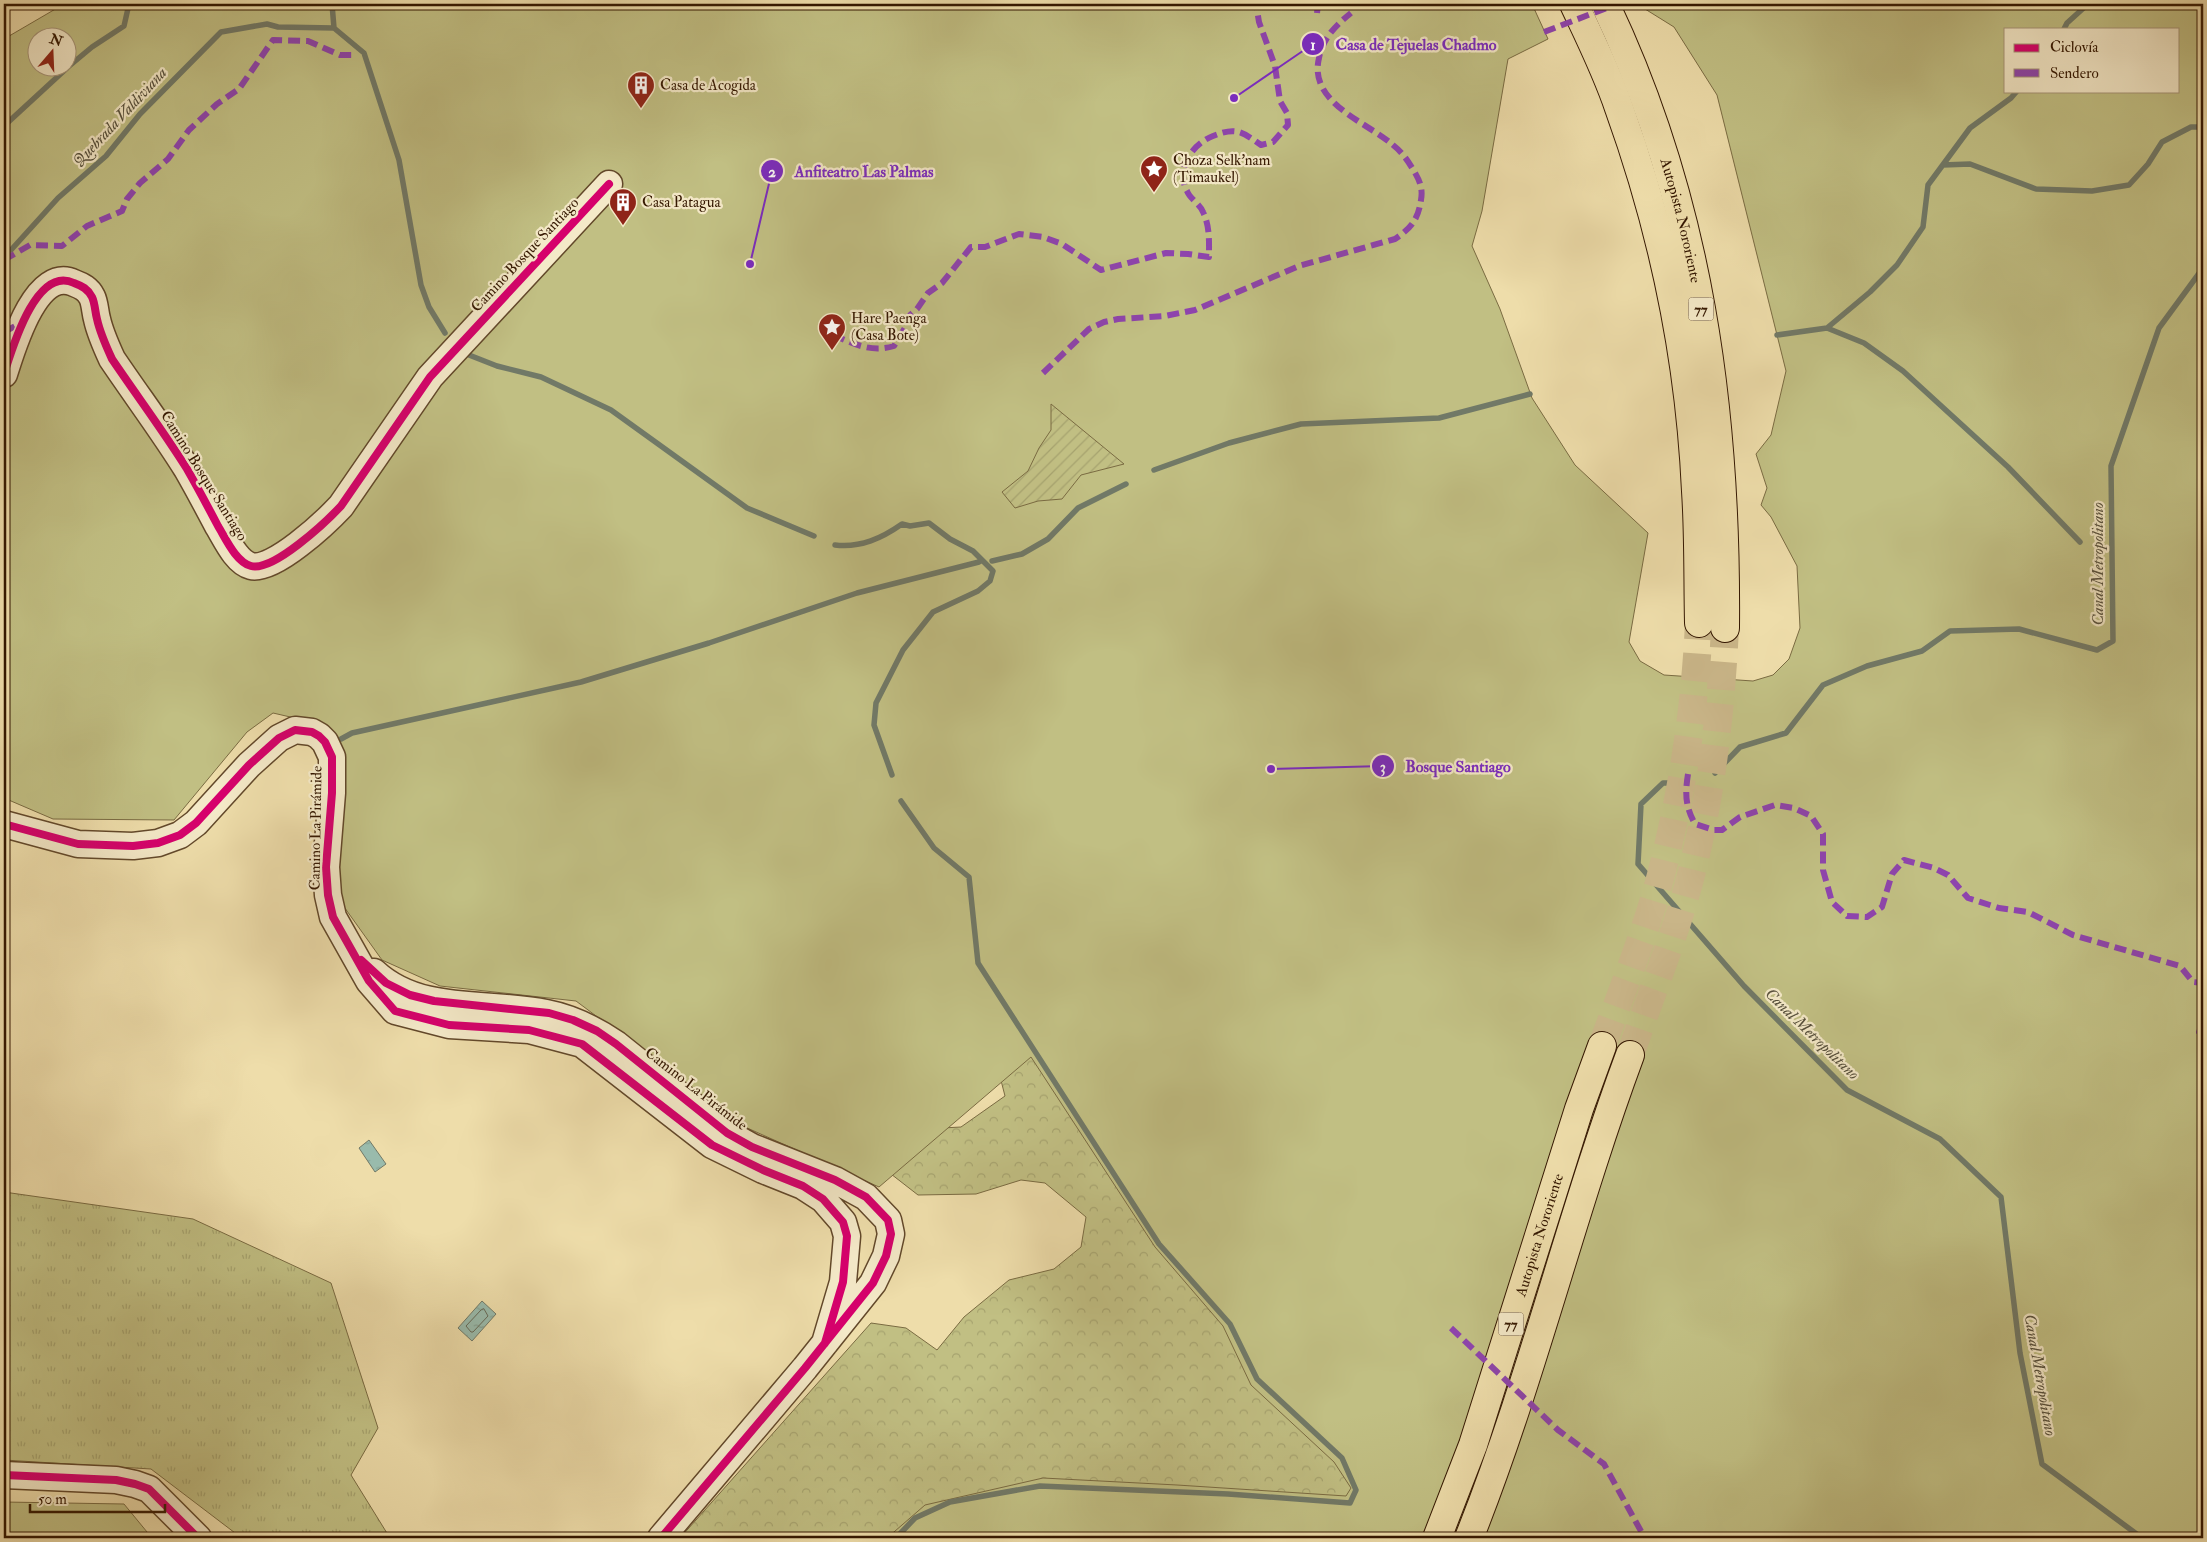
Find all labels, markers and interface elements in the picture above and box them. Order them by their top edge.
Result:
north arrow [28,28,78,78]
legend [2004,28,2180,92]
callout: Casa de Tejuelas Chadmo [1301,29,1507,60]
text: N [46,30,65,50]
text: Casa de Tejuelas Chadmo [1336,35,1497,55]
text: 1 [1310,36,1316,55]
text: Ciclovía [2050,38,2099,57]
water label: Quebrada Valdiviana [69,63,171,171]
text: Sendero [2050,64,2099,83]
building icon: Casa de Acogida [626,70,656,109]
place label: Casa de Acogida [660,76,757,95]
place label: Choza Selk'nam (Timaukel) [1173,151,1271,187]
place icon: Choza Selk'nam (Timaukel) [1139,154,1169,193]
street label: Autopista Nororiente [1656,155,1705,285]
callout: Anfiteatro Las Palmas [759,156,943,187]
text: Anfiteatro Las Palmas [794,162,934,182]
text: 2 [768,163,776,182]
building icon: Casa Patagua [608,187,638,226]
place label: Casa Patagua [642,193,721,212]
street label: Camino Bosque Santiago [467,194,583,316]
road number: 77 [1688,298,1714,320]
place label: Hare Paenga (Casa Bote) [851,309,927,345]
place icon: Hare Paenga (Casa Bote) [817,312,847,351]
street label: Camino Bosque Santiago [156,407,252,545]
water label: Canal Metropolitano [2088,502,2108,626]
callout: Bosque Santiago [1370,751,1521,782]
text: Bosque Santiago [1405,757,1511,778]
text: 3 [1380,758,1386,777]
street label: Camino La Pirámide [305,766,327,890]
water label: Canal Metropolitano [1761,984,1863,1084]
street label: Camino La Pirámide [641,1043,751,1135]
street label: Autopista Nororiente [1511,1171,1568,1300]
road number: 77 [1498,1312,1524,1336]
water label: Canal Metropolitano [2019,1313,2061,1438]
scale bar [30,1482,165,1514]
text: 50 m [38,1490,67,1509]

